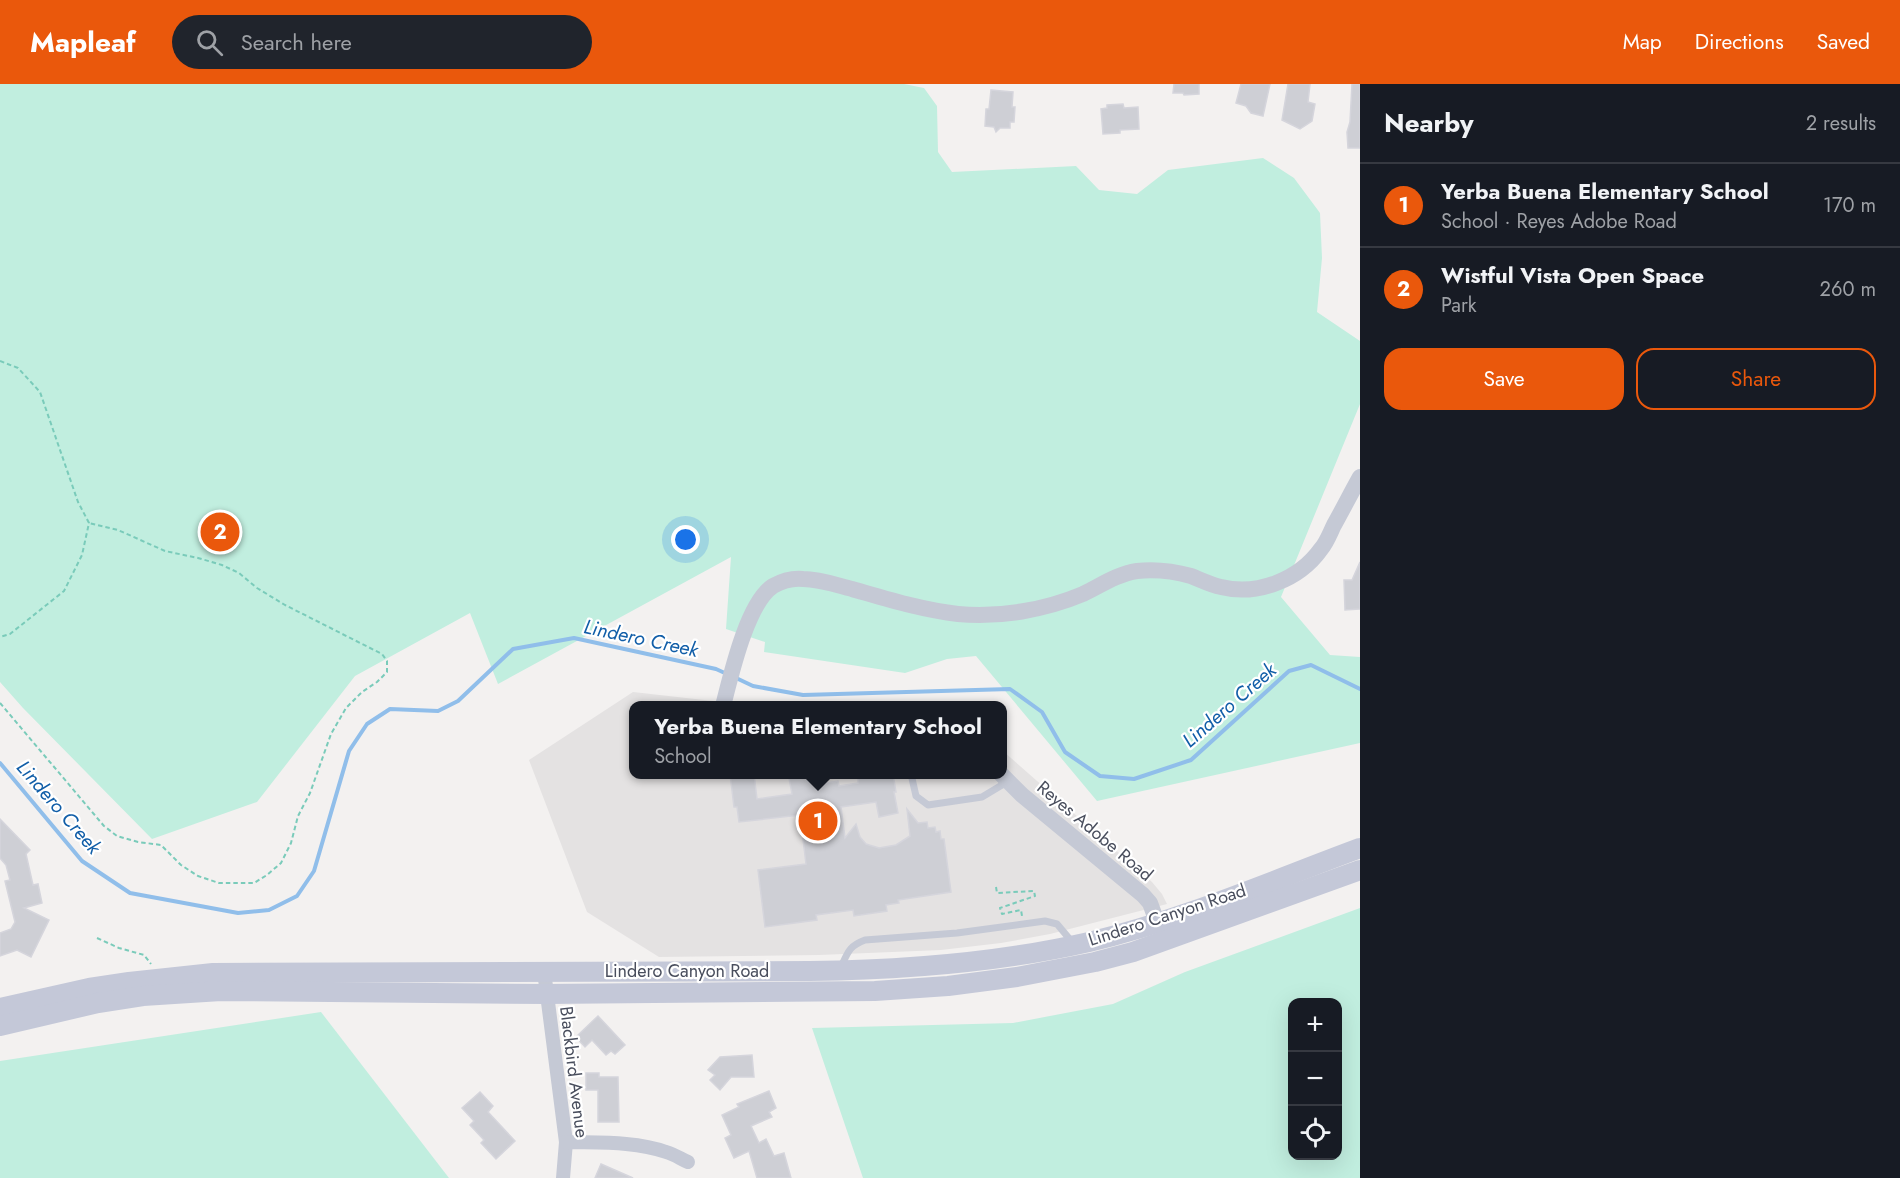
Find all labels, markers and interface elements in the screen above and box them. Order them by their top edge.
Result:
search box [172,15,592,69]
text: Mapleaf [30,22,136,63]
icon: search [193,26,226,59]
text: Search here [241,26,352,58]
text: Map [1623,27,1662,57]
text: Directions [1695,27,1784,57]
text: Saved [1817,27,1870,57]
text: Nearby [1384,104,1473,142]
text: 2 results [1806,109,1876,138]
text: Yerba Buena Elementary School [1441,175,1769,207]
text: 1 [1398,191,1409,220]
text: 170 m [1823,191,1876,220]
text: School · Reyes Adobe Road [1441,207,1677,236]
text: Wistful Vista Open Space [1441,259,1704,291]
text: 2 [1397,275,1410,304]
text: 260 m [1820,275,1876,304]
text: Park [1441,291,1477,320]
button: Save [1384,348,1624,410]
button: Share [1636,348,1876,410]
pin: 2 [200,510,240,554]
your location [671,525,700,554]
water label: Lindero Creek [581,612,702,665]
water label: Lindero Creek [1176,655,1284,754]
popup [629,701,1007,779]
text: Yerba Buena Elementary School [654,710,982,742]
text: School [654,742,712,771]
water label: Lindero Creek [10,754,109,862]
street label: Reyes Adobe Road [1031,775,1159,887]
pin: 1 [798,798,838,844]
street label: Lindero Canyon Road [1085,877,1249,953]
street label: Lindero Canyon Road [605,958,769,984]
map controls [1288,998,1342,1160]
button: + [1288,998,1342,1052]
street label: Blackbird Avenue [553,1005,595,1139]
button: − [1288,1052,1342,1106]
button: locate [1288,1106,1342,1160]

